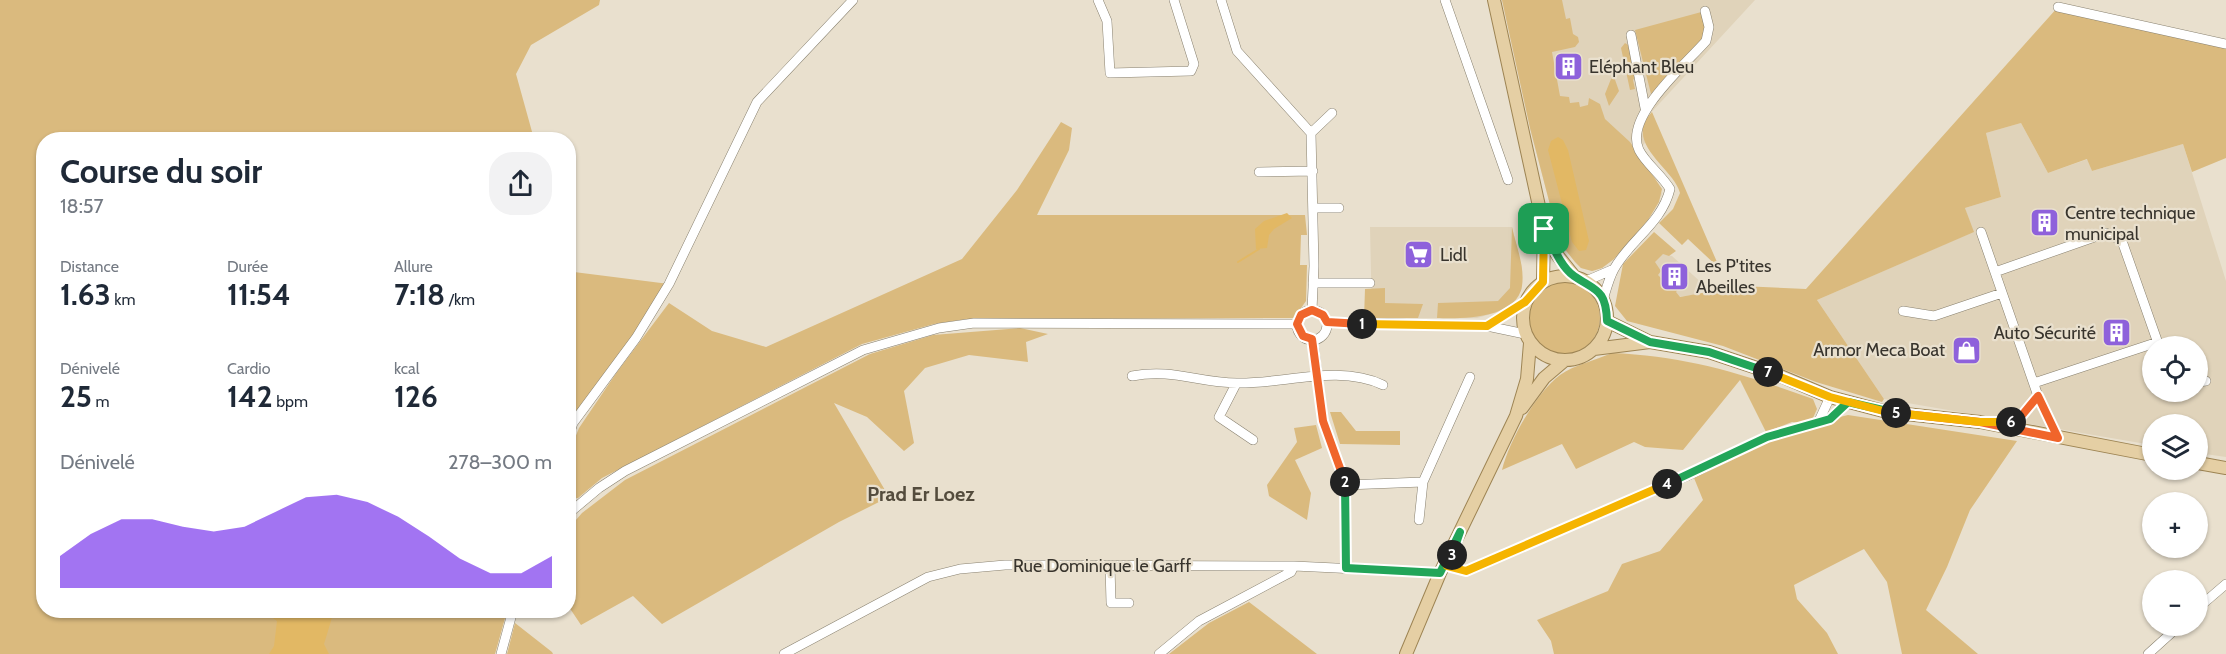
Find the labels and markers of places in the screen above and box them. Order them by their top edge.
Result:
building icon: Eléphant Bleu [1552,51,1584,83]
place label: Eléphant Bleu [1589,56,1694,78]
place label: Centre technique municipal [2065,202,2195,245]
pin [1518,203,1569,254]
building icon: Centre technique municipal [2028,207,2060,239]
supermarket icon: Lidl [1403,239,1435,271]
place label: Lidl [1440,244,1468,266]
place label: Les P'tites Abeilles [1696,255,1772,298]
building icon: Les P'tites Abeilles [1659,260,1691,292]
pin: 1 [1347,309,1377,339]
building icon: Auto Sécurité [2101,317,2133,349]
place label: Auto Sécurité [1994,322,2096,344]
shop icon: Armor Meca Boat [1950,334,1982,366]
place label: Armor Meca Boat [1813,339,1945,361]
pin: 7 [1753,357,1783,387]
pin: 5 [1881,398,1911,428]
pin: 6 [1996,407,2026,437]
pin: 2 [1330,467,1360,497]
pin: 4 [1652,469,1682,499]
pin: 3 [1437,540,1467,570]

